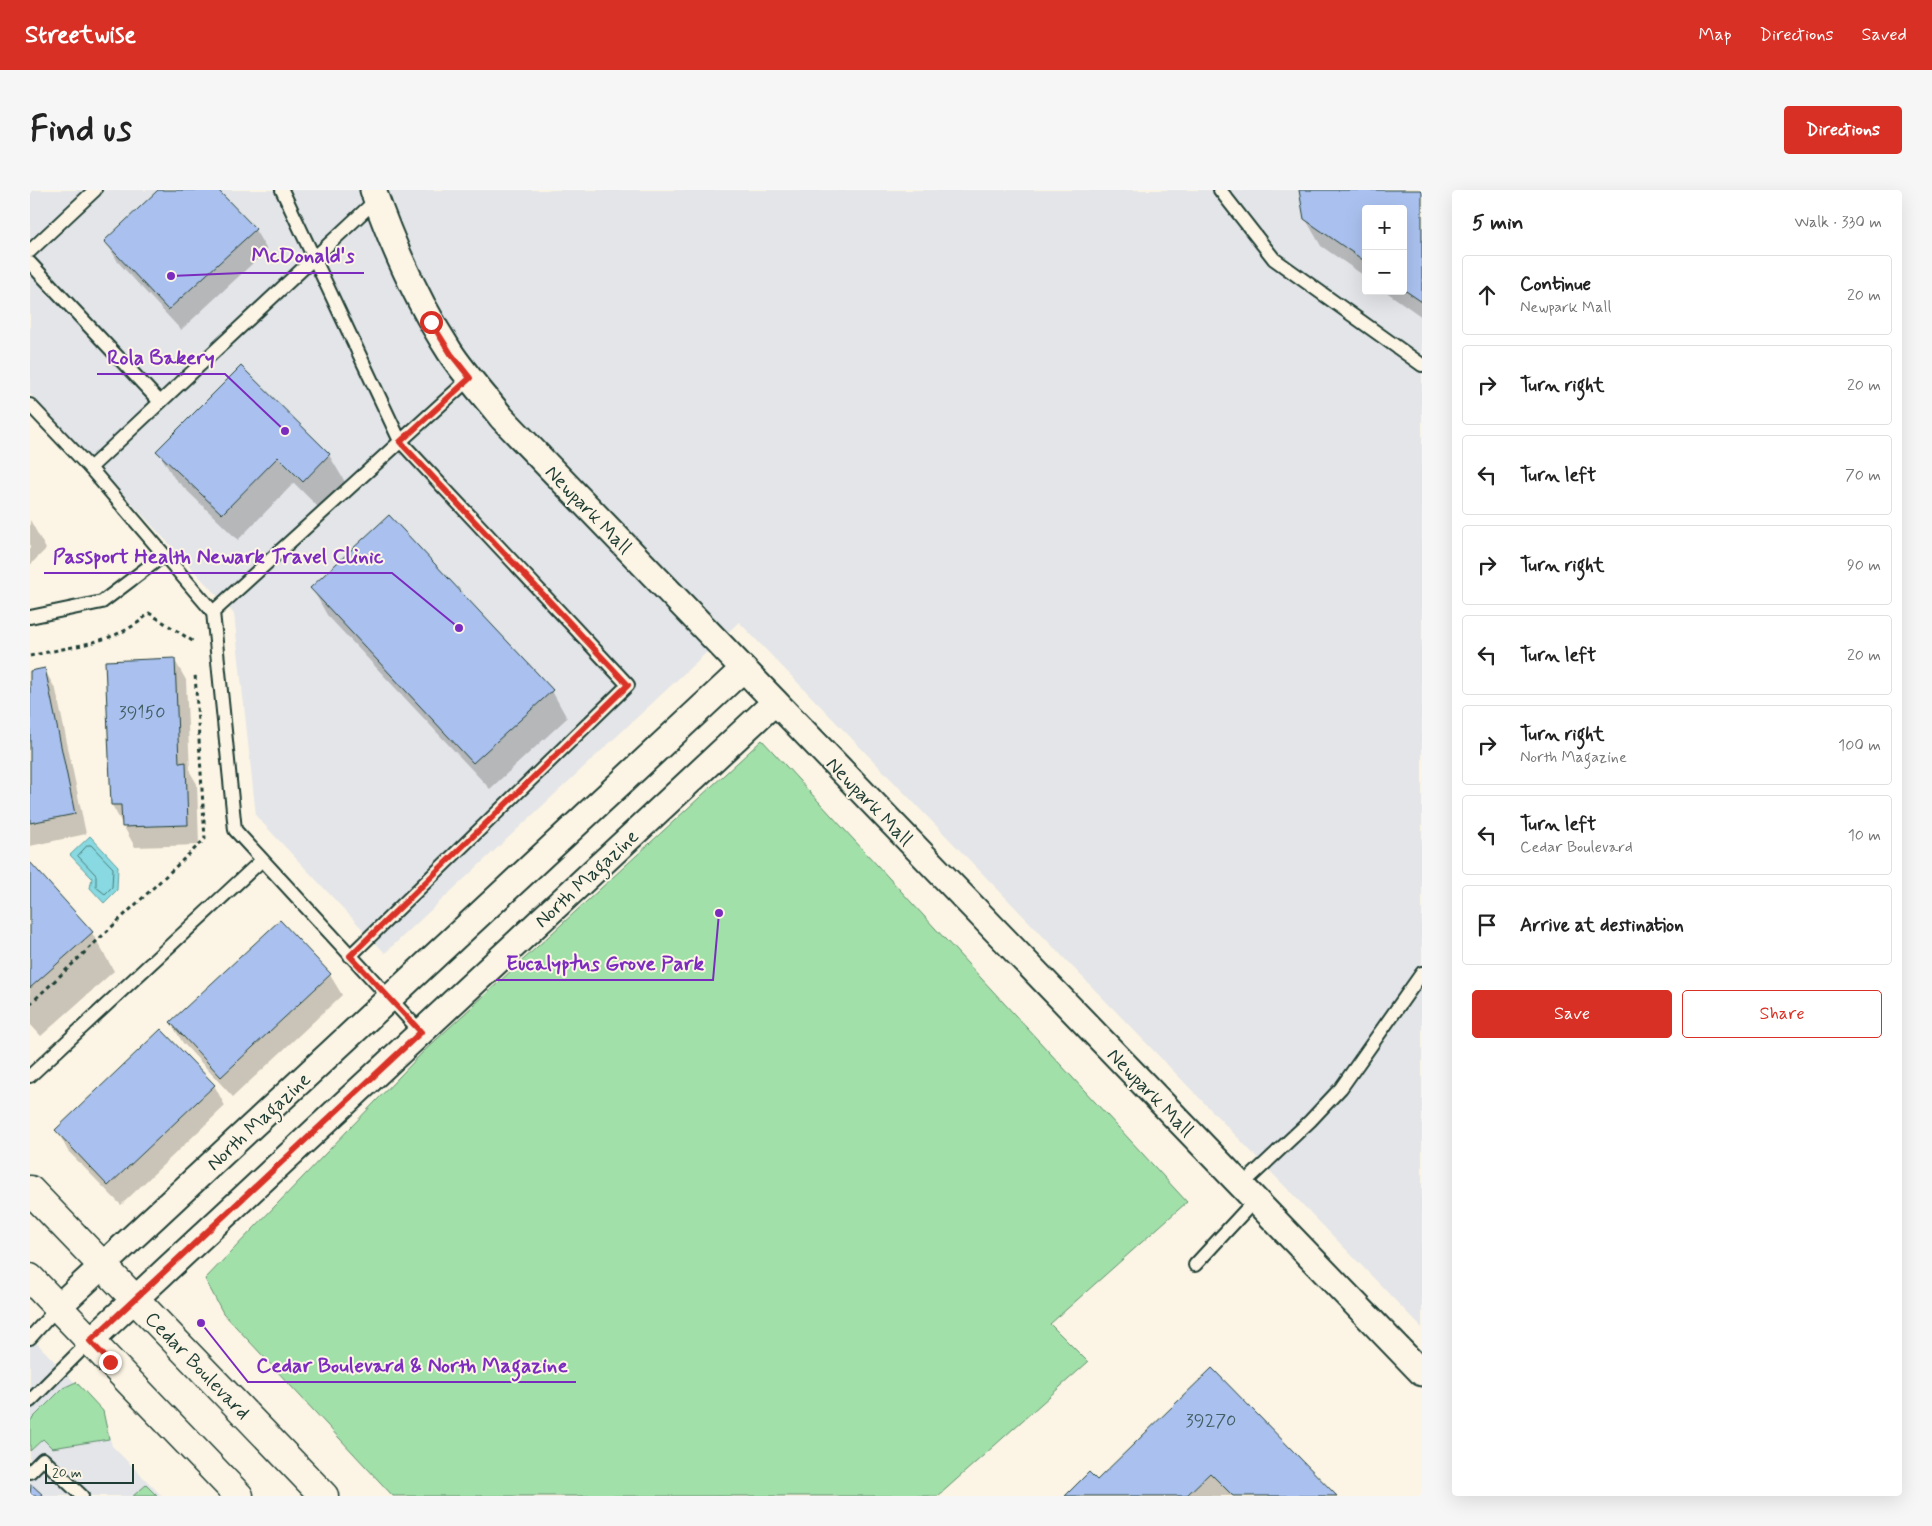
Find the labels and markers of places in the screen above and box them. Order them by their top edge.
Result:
callout: McDonald's [241,237,364,273]
callout: Rola Bakery [97,338,225,374]
callout: Passport Health Newark Travel Clinic [44,537,392,573]
callout: Eucalyptus Grove Park [496,944,713,980]
callout: Cedar Boulevard & North Magazine [248,1346,576,1382]

